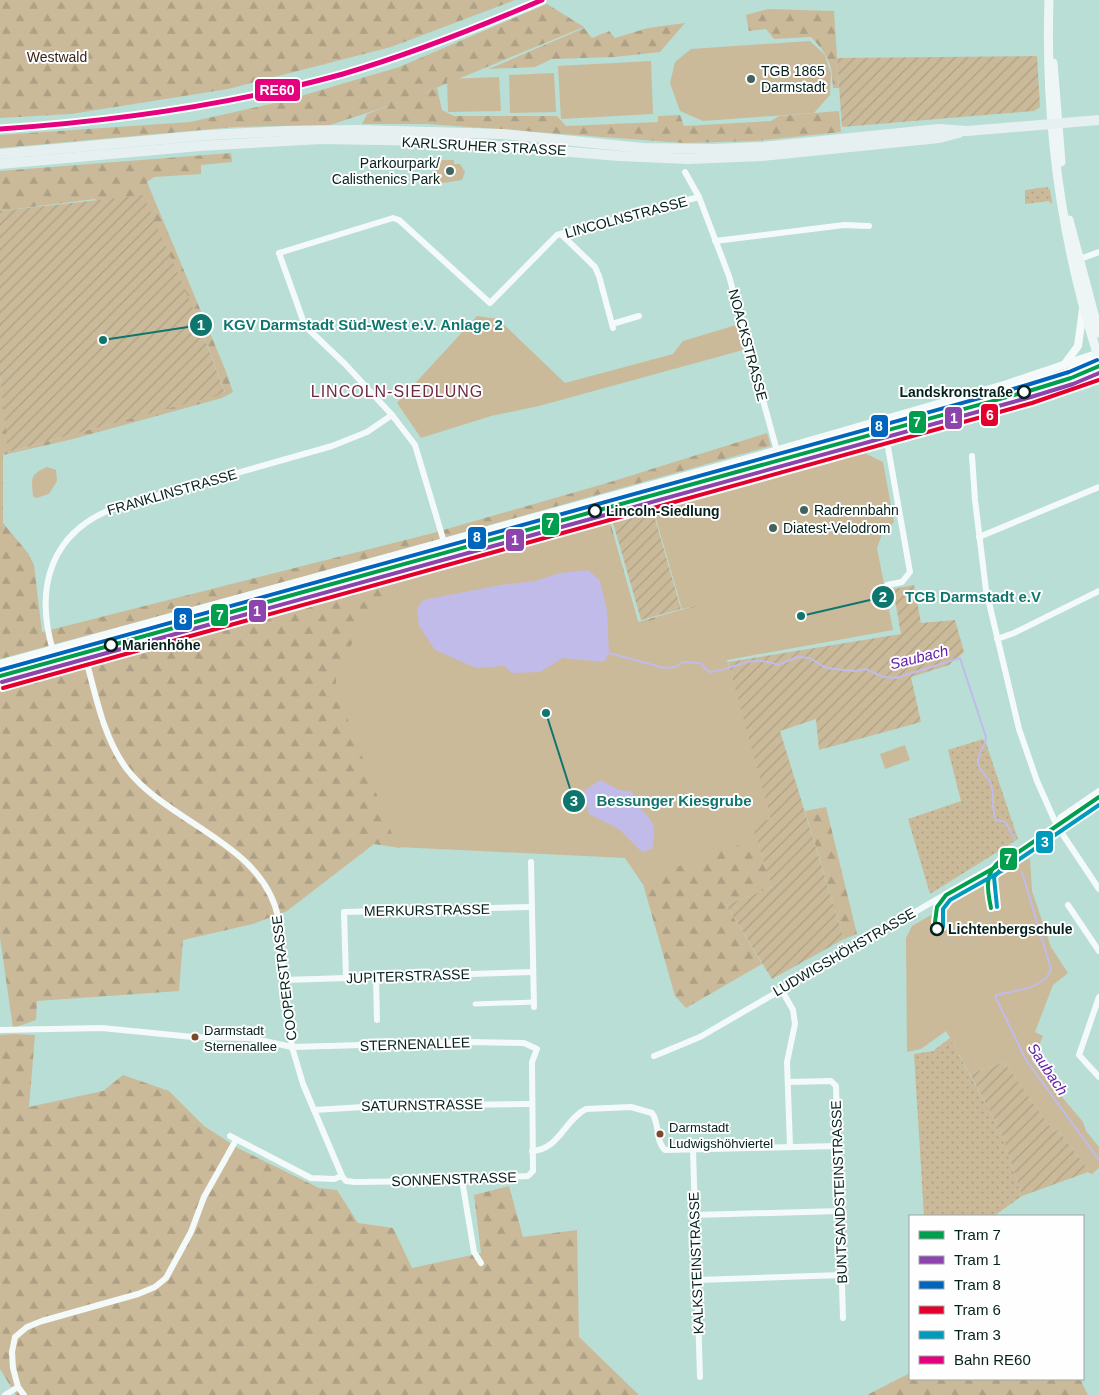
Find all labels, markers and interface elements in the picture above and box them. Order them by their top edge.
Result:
park label: Westwald [27,49,87,65]
place label: TGB 1865 Darmstadt [761,63,826,95]
marker: TGB 1865 Darmstadt [745,73,757,85]
line badge: RE60 [254,78,301,102]
text: RE60 [259,82,295,98]
street label: KARLSRUHER STRASSE [401,134,567,158]
place label: Parkourpark/ Calisthenics Park [332,155,441,187]
marker: Parkourpark/ Calisthenics Park [444,165,456,177]
street label: LINCOLNSTRASSE [563,193,689,241]
street label: NOACKSTRASSE [725,287,771,403]
callout: KGV Darmstadt Süd-West e.V. Anlage 2 [188,310,513,340]
text: 1 [197,316,205,333]
text: KGV Darmstadt Süd-West e.V. Anlage 2 [223,316,503,333]
district label: LINCOLN-SIEDLUNG [311,383,483,400]
place label: Landskronstraße [899,384,1013,400]
marker: Landskronstraße [1017,385,1031,399]
line badge: 6 [980,403,999,427]
line badge: 1 [944,406,963,430]
text: 6 [986,407,994,423]
line badge: 7 [908,410,927,434]
text: 1 [950,410,958,426]
line badge: 8 [870,414,889,438]
text: 7 [913,414,921,430]
text: 8 [875,418,883,434]
street label: FRANKLINSTRASSE [105,466,239,518]
place label: Radrennbahn [814,502,899,518]
place label: Lincoln-Siedlung [606,503,720,519]
marker: Lincoln-Siedlung [588,504,602,518]
marker: Radrennbahn [798,504,810,516]
line badge: 7 [541,512,560,536]
text: 7 [546,515,554,531]
place label: Diatest-Velodrom [783,520,890,536]
marker: Diatest-Velodrom [767,522,779,534]
line badge: 8 [467,526,487,550]
line badge: 1 [505,528,525,552]
text: 8 [473,529,481,545]
text: 1 [511,532,519,548]
callout: TCB Darmstadt e.V [870,582,1051,612]
text: 2 [879,588,887,605]
text: TCB Darmstadt e.V [905,588,1041,605]
line badge: 1 [248,599,267,623]
line badge: 7 [210,603,229,627]
text: 1 [253,603,261,619]
line badge: 8 [173,607,193,631]
text: 7 [216,607,224,623]
text: 8 [179,611,187,627]
place label: Marienhöhe [122,637,201,653]
marker: Marienhöhe [104,638,118,652]
water label: Saubach [888,642,950,672]
callout: Bessunger Kiesgrube [562,786,762,816]
text: 3 [570,792,578,809]
text: Bessunger Kiesgrube [596,792,752,809]
line badge: 3 [1035,830,1054,854]
text: 3 [1041,834,1049,850]
line badge: 7 [999,847,1018,871]
text: 7 [1004,851,1012,867]
street label: MERKURSTRASSE [364,901,490,919]
street label: LUDWIGSHÖHSTRASSE [769,904,918,999]
street label: COOPERSTRASSE [268,914,300,1042]
place label: Lichtenbergschule [948,921,1073,937]
marker: Lichtenbergschule [930,922,944,936]
street label: JUPITERSTRASSE [346,966,470,986]
place label: Darmstadt Sternenallee [204,1023,277,1054]
marker: Darmstadt Sternenallee [190,1032,200,1042]
street label: STERNENALLEE [360,1034,470,1054]
water label: Saubach [1024,1040,1072,1098]
street label: SATURNSTRASSE [361,1096,483,1114]
street label: BUNTSANDSTEINSTRASSE [828,1100,850,1284]
place label: Darmstadt Ludwigshöhviertel [669,1120,773,1151]
marker: Darmstadt Ludwigshöhviertel [655,1129,665,1139]
street label: SONNENSTRASSE [391,1169,517,1189]
street label: KALKSTEINSTRASSE [686,1192,706,1334]
legend [909,1215,1084,1380]
text: Tram 7 [954,1226,1001,1243]
text: Tram 1 [954,1251,1001,1268]
text: Tram 8 [954,1276,1001,1293]
text: Tram 6 [954,1301,1001,1318]
text: Tram 3 [954,1326,1001,1343]
text: Bahn RE60 [954,1351,1031,1368]

